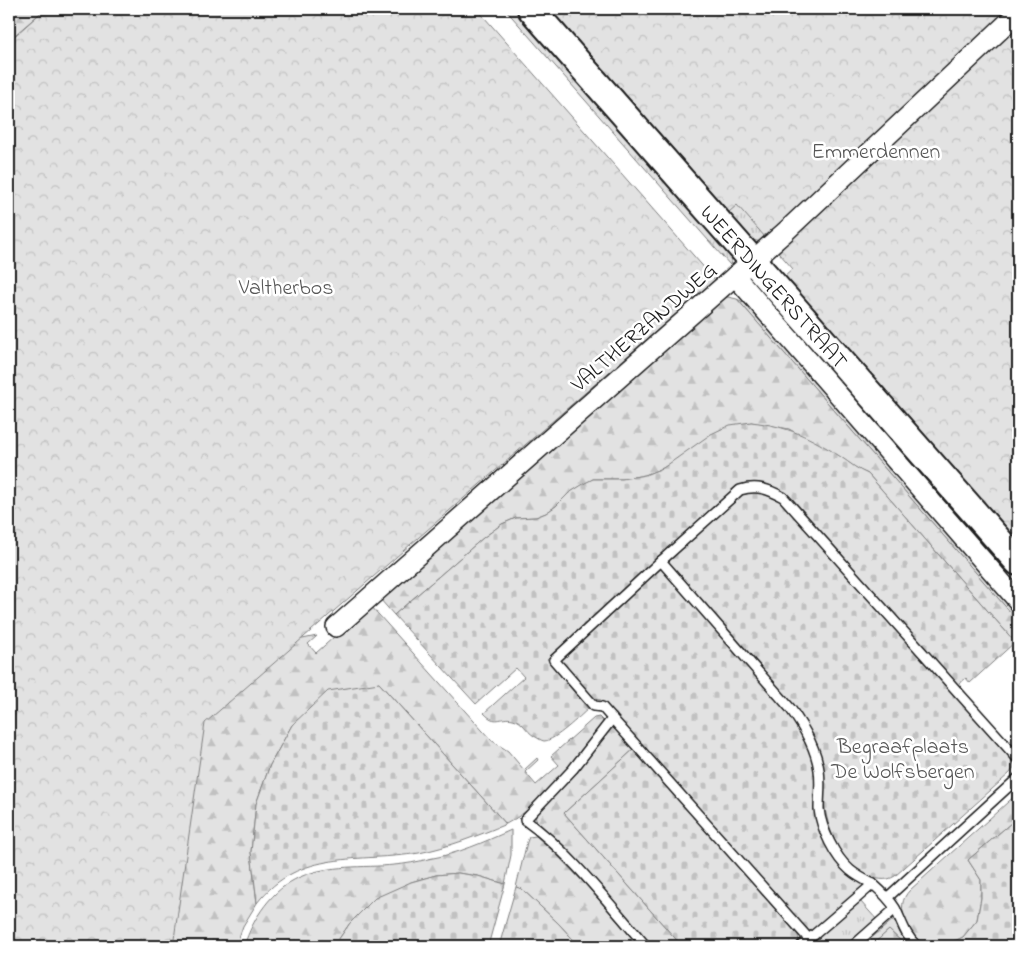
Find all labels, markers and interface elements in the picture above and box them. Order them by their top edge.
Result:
park label: Emmerdennen [812,137,940,169]
street label: WEERDINGERSTRAAT [691,199,854,378]
street label: VALTHERZANDWEG [564,256,725,401]
park label: Valtherbos [238,273,333,305]
park label: Begraafplaats De Wolfsbergen [830,732,975,790]

